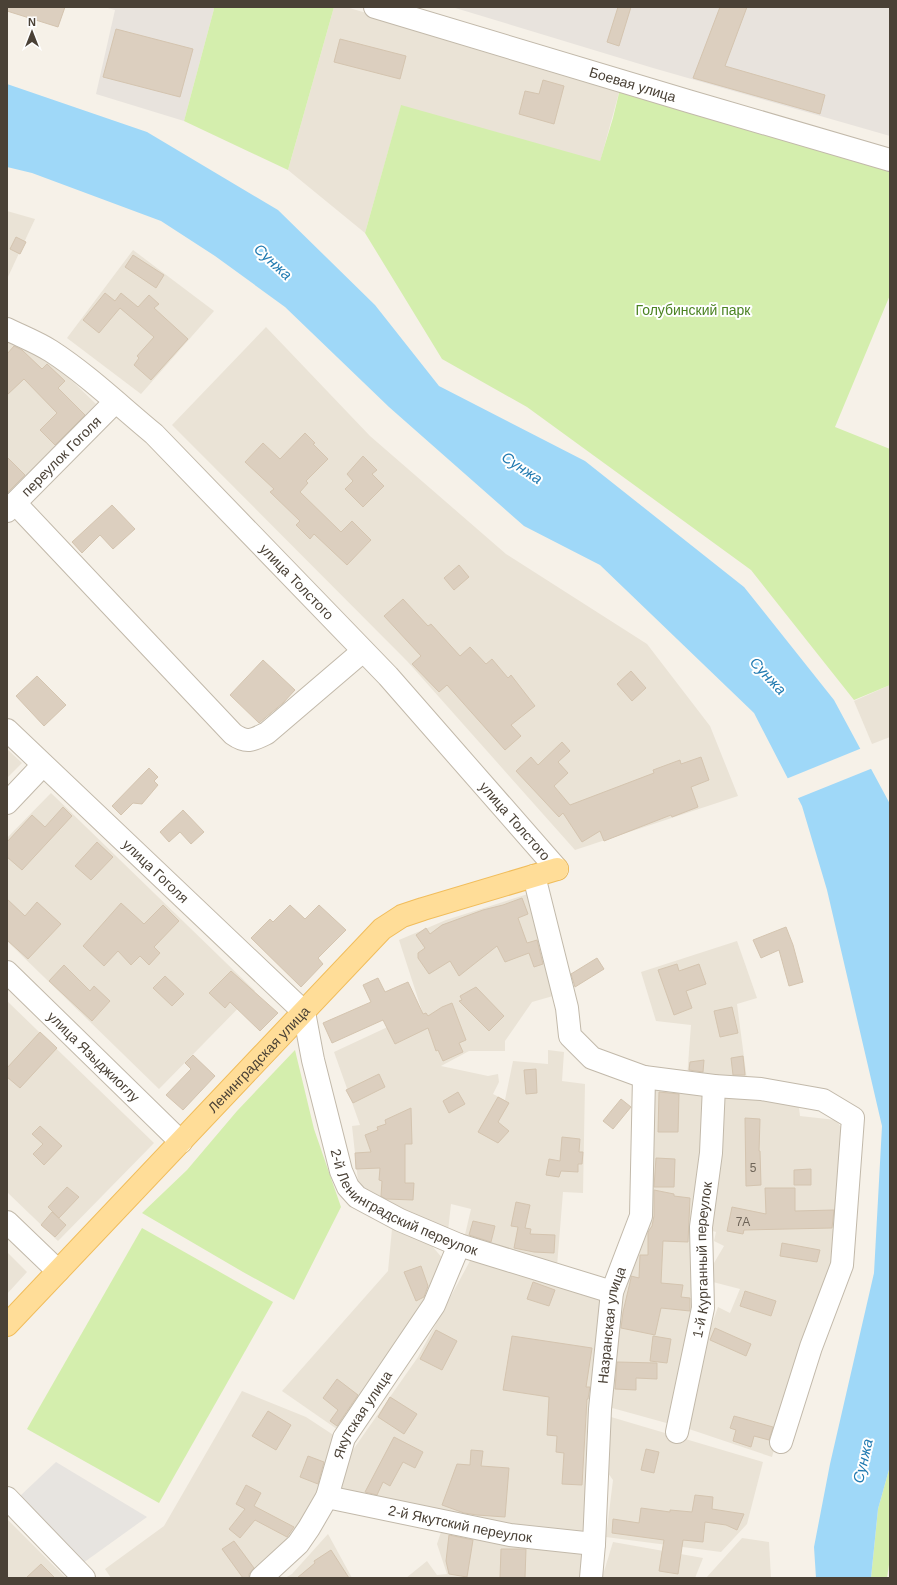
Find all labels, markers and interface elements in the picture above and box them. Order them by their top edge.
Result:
north arrow [12,12,52,52]
text: N [28,16,36,28]
street label: Боевая улица [587,64,678,105]
water label: Сунжа [251,240,296,283]
park label: Голубинский парк [636,302,751,318]
street label: переулок Гоголя [18,413,104,500]
water label: Сунжа [499,448,546,487]
street label: улица Толстого [257,540,337,623]
water label: Сунжа [747,653,790,698]
street label: улица Толстого [476,778,554,864]
street label: улица Гоголя [119,836,192,906]
street label: Ленинградская улица [205,1003,313,1116]
street label: улица Языджиоглу [44,1008,143,1105]
street label: 2-й Ленинградский переулок [328,1147,481,1259]
house number: 5 [750,1161,757,1175]
street label: 1-й Курганный переулок [689,1180,715,1339]
house number: 7А [736,1215,750,1229]
street label: Назранская улица [595,1264,629,1385]
street label: Якутская улица [330,1367,395,1461]
water label: Сунжа [849,1437,876,1485]
street label: 2-й Якутский переулок [387,1502,534,1545]

